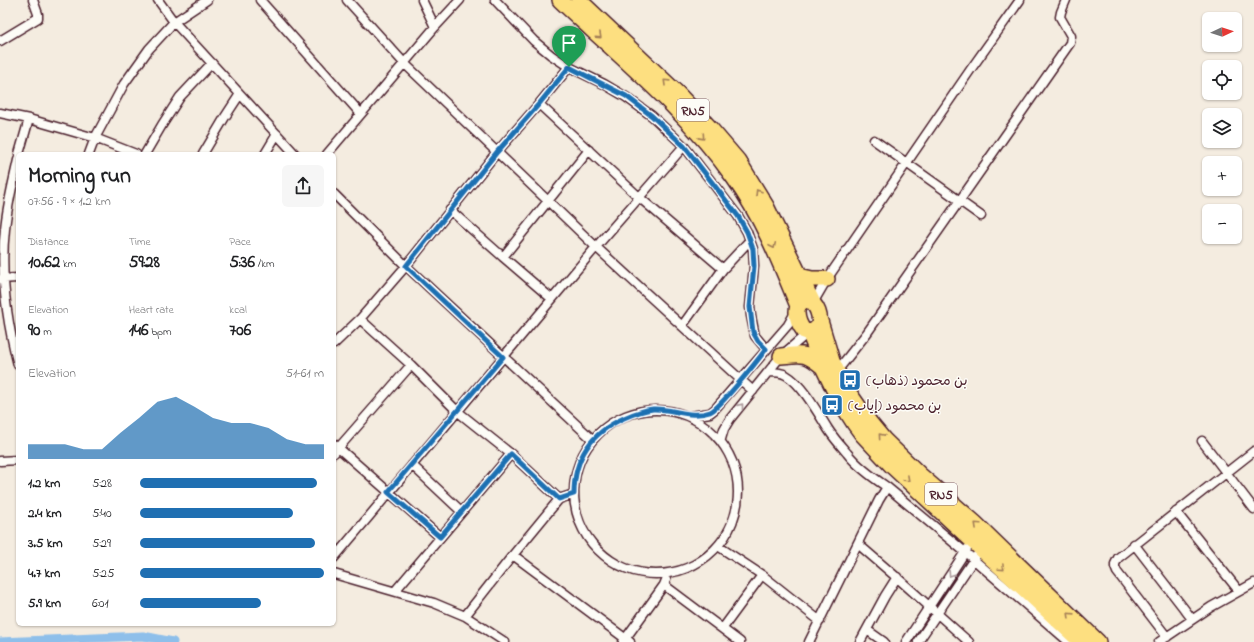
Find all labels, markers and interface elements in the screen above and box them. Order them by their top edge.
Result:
north arrow [1202,12,1242,52]
map controls [1202,12,1242,244]
pin [552,26,586,67]
icon: arrive [558,32,580,54]
one-way arrow [594,32,602,39]
button: locate [1202,60,1242,100]
one-way arrow [663,80,671,87]
road number: RN5 [677,99,709,121]
button: layers [1202,108,1242,148]
one-way arrow [697,132,704,140]
button: + [1202,156,1242,196]
text: Morning run [28,161,131,193]
button: share [282,165,324,207]
one-way arrow [755,189,763,196]
text: 07:56 · 9 × 1.2 km [28,192,111,211]
button: − [1202,204,1242,244]
text: Distance [28,234,69,250]
text: Time [129,234,150,250]
text: Pace [229,234,251,250]
one-way arrow [768,242,776,249]
text: 10.62 [28,250,60,275]
text: 59:28 [129,250,160,275]
text: 5:36 [229,250,255,275]
text: km [60,256,76,272]
text: /km [255,256,275,272]
text: Elevation [28,302,68,318]
text: Heart rate [129,302,174,318]
text: kcal [229,302,247,318]
text: 90 [28,318,40,343]
text: 146 [129,318,149,343]
text: 706 [229,318,251,343]
text: m [40,324,52,340]
text: bpm [149,324,172,340]
text: Elevation [28,364,76,383]
text: 51–61 m [285,364,324,383]
bus stop icon: بن محمود (ذهاب) [837,367,863,393]
place label: بن محمود (ذهاب) [866,371,967,392]
bus stop icon: بن محمود (إياب) [819,392,845,418]
place label: بن محمود (إياب) [848,396,941,417]
one-way arrow [736,403,743,410]
one-way arrow [879,434,886,441]
text: 1.2 km [28,474,60,493]
text: 5:28 [92,474,112,493]
one-way arrow [902,474,910,482]
road number: RN5 [925,483,957,505]
text: 2.4 km [28,504,62,523]
text: 5:40 [92,504,112,523]
one-way arrow [974,522,982,529]
text: 3.5 km [28,534,63,553]
text: 5:29 [92,534,111,553]
one-way arrow [997,563,1004,570]
text: 4.7 km [28,564,60,583]
text: 5:25 [92,564,114,583]
one-way arrow [948,570,955,577]
text: 5.9 km [28,594,61,613]
text: 6:01 [92,594,109,613]
one-way arrow [1067,612,1075,620]

